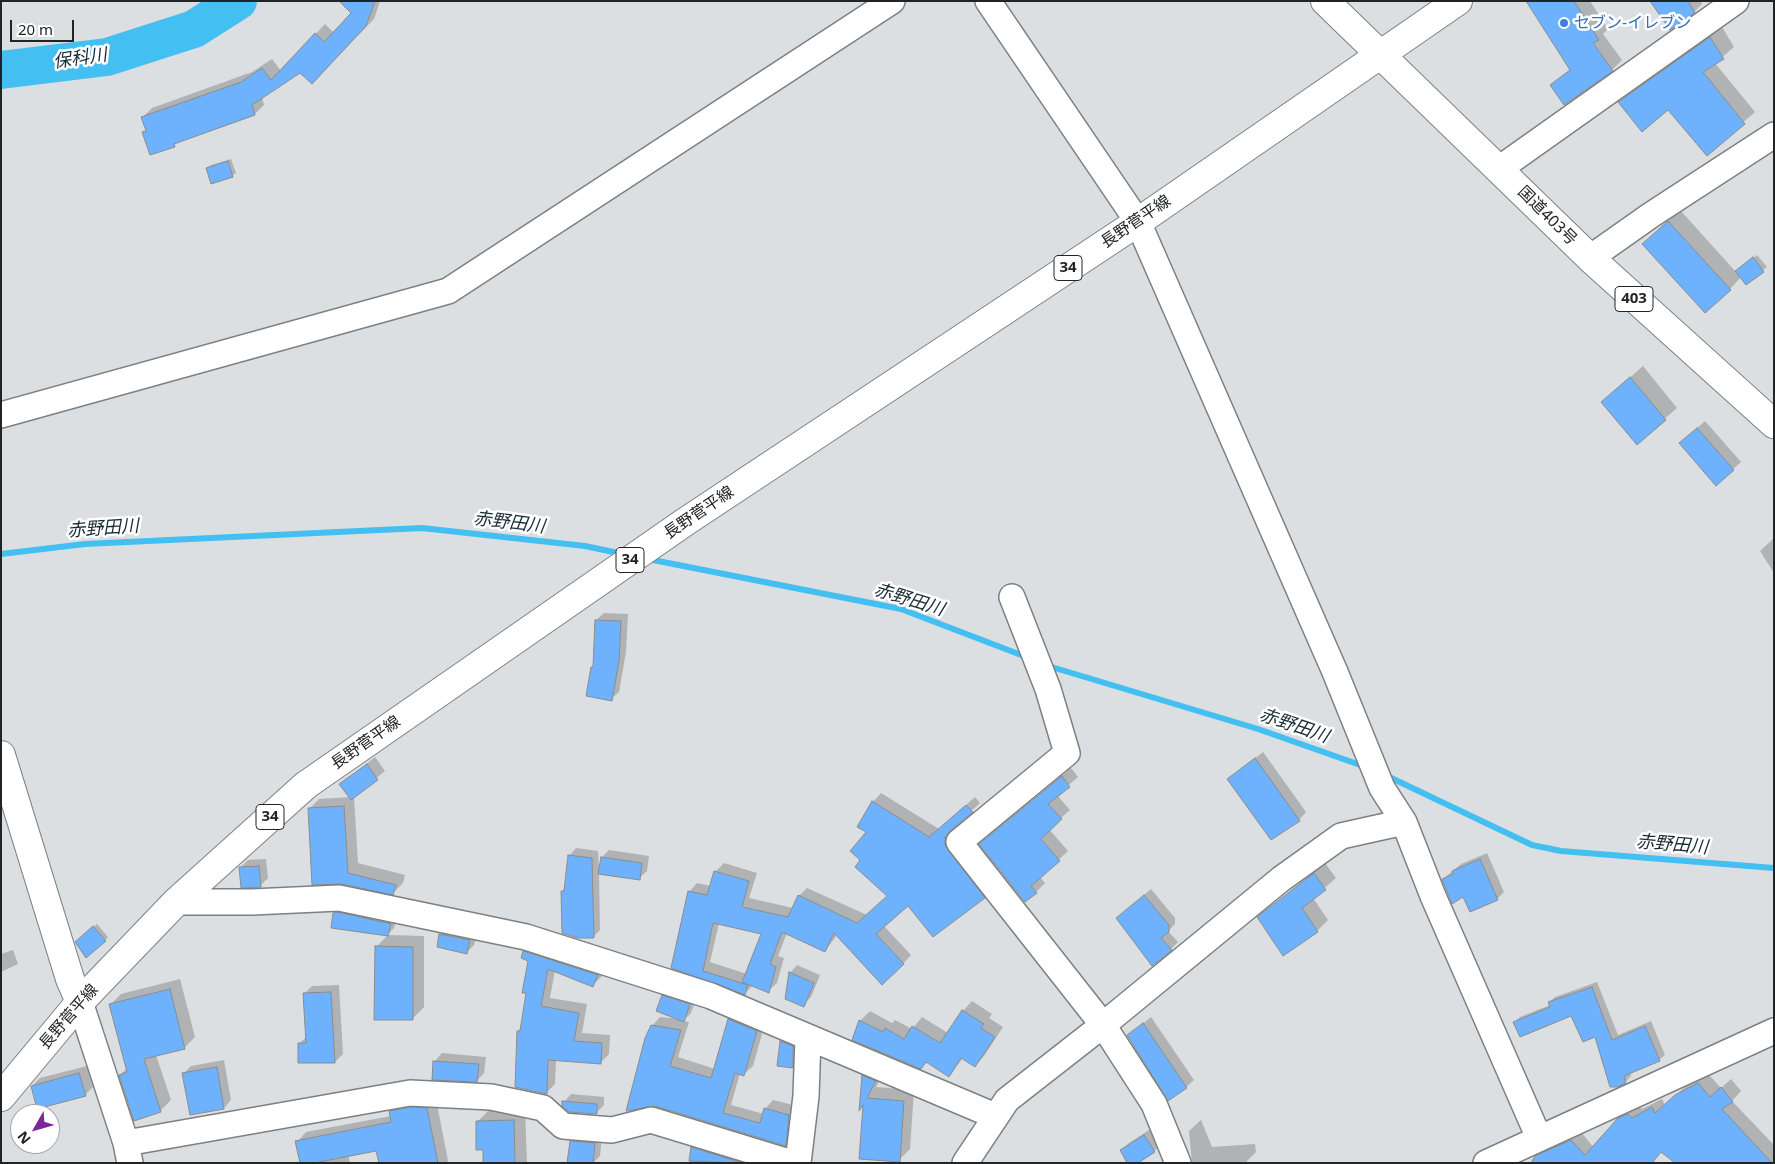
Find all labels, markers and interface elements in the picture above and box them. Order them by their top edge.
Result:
scale bar [12,10,76,42]
place label: セブン-イレブン [1574,13,1691,33]
marker: セブン-イレブン [1558,17,1570,29]
text: 20 m [18,19,53,39]
water label: 保科川 [52,45,108,73]
street label: 国道403号 [1514,183,1580,249]
street label: 長野菅平線 [1097,192,1175,252]
road number: 34 [1054,256,1082,280]
road number: 403 [1615,286,1653,312]
street label: 長野菅平線 [660,483,738,543]
water label: 赤野田川 [472,508,546,538]
water label: 赤野田川 [66,516,140,542]
road number: 34 [616,548,644,572]
water label: 赤野田川 [871,579,947,621]
water label: 赤野田川 [1256,704,1332,748]
street label: 長野菅平線 [328,712,404,774]
road number: 34 [256,804,284,830]
water label: 赤野田川 [1635,831,1709,859]
street label: 長野菅平線 [36,981,102,1053]
north arrow [10,1104,60,1154]
text: N [13,1128,35,1148]

